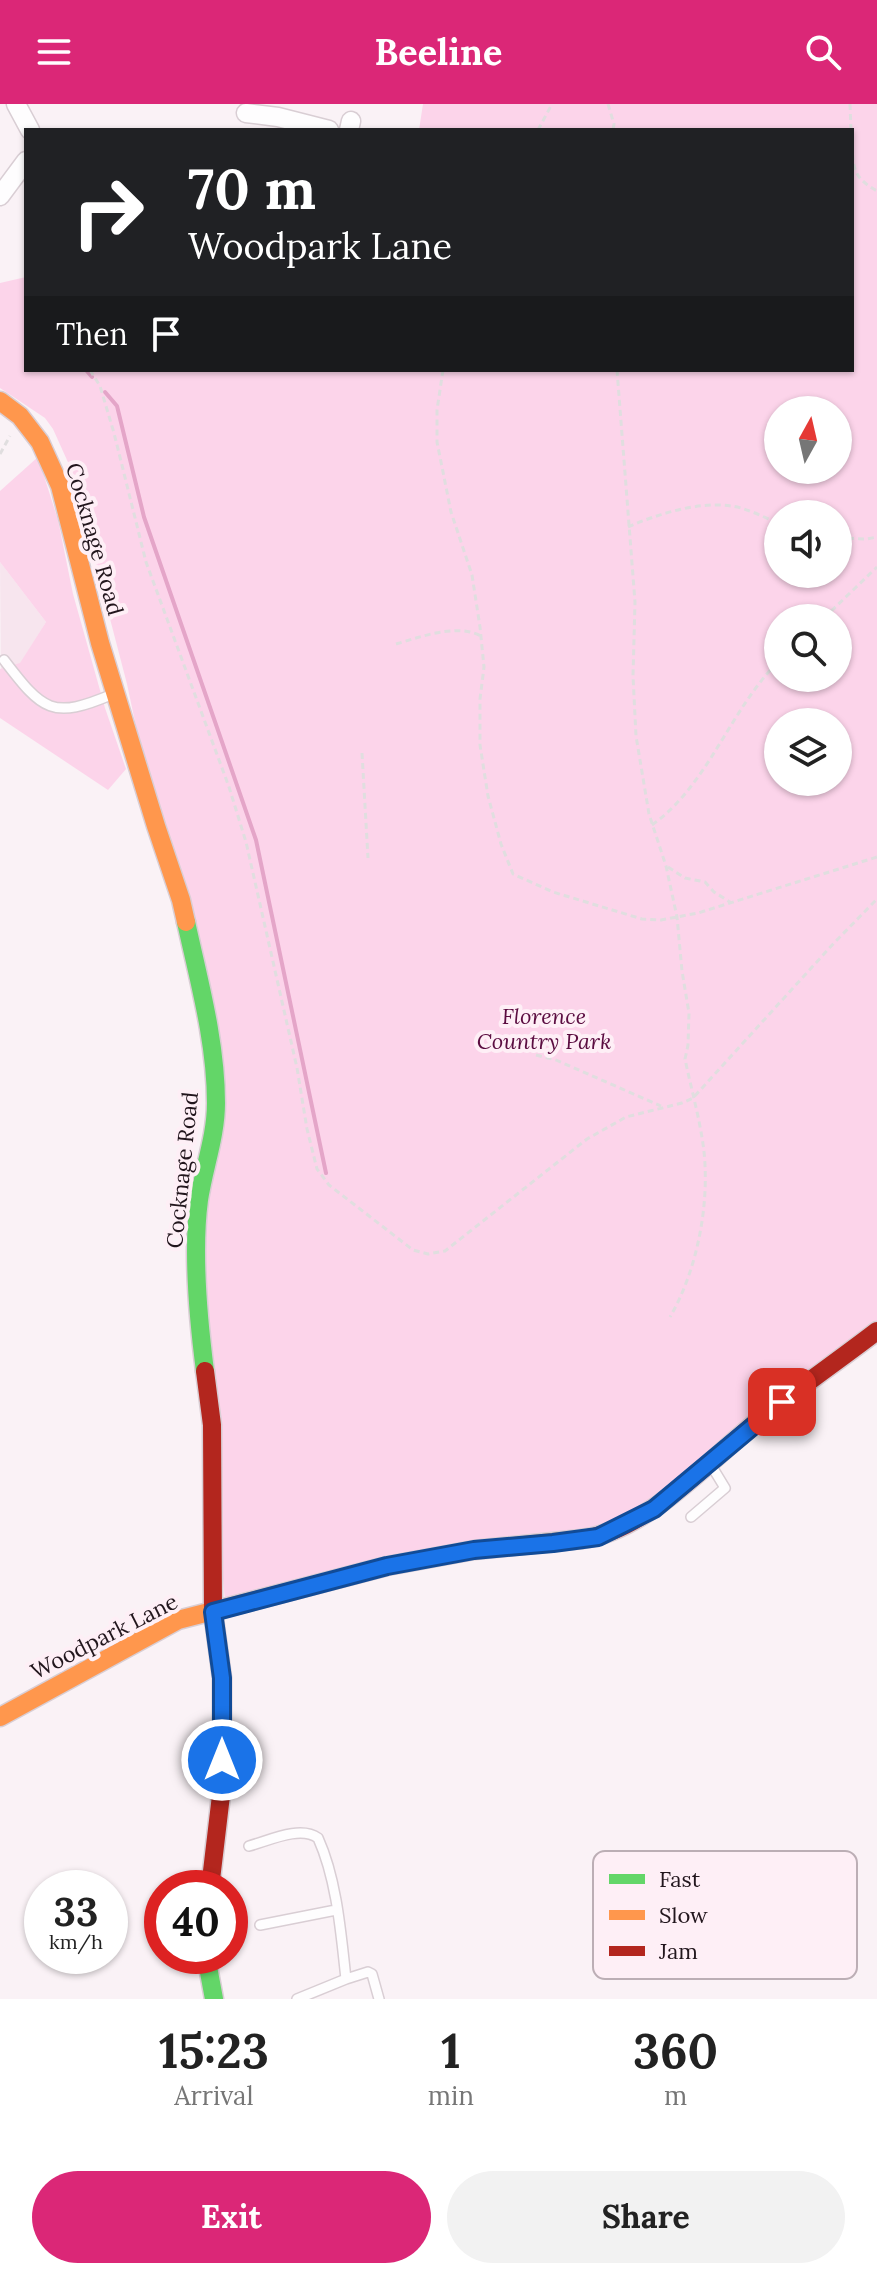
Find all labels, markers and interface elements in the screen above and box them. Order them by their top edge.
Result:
text: Beeline [375,29,502,75]
icon: menu [32,30,76,74]
icon: search [801,30,845,74]
text: 70 m [188,153,316,224]
icon: right [56,160,160,264]
text: Woodpark Lane [188,223,452,269]
icon: arrive [144,312,188,356]
text: Then [56,315,128,353]
north arrow [764,396,852,484]
map controls [764,396,852,796]
street label: Cocknage Road [60,460,130,618]
button: sound [764,500,852,588]
button: search [764,604,852,692]
button: layers [764,708,852,796]
park label: Florence Country Park [477,1002,611,1055]
street label: Cocknage Road [160,1090,204,1250]
pin [748,1368,816,1436]
icon: arrive [760,1380,804,1424]
street label: Woodpark Lane [26,1587,182,1685]
position arrow [180,1718,264,1802]
legend [593,1851,857,1979]
text: Fast [659,1865,701,1893]
speed limit sign: 40 [144,1870,248,1974]
text: 33 [54,1886,98,1937]
text: Slow [659,1901,708,1929]
text: km/h [49,1929,103,1954]
text: Jam [658,1937,698,1965]
text: 15:23 [159,2020,269,2081]
text: 1 [441,2020,461,2081]
text: 360 [633,2020,718,2081]
text: Arrival [174,2079,254,2112]
text: min [428,2079,474,2112]
text: m [664,2079,687,2112]
button: Exit [32,2171,431,2263]
button: Share [447,2171,845,2263]

